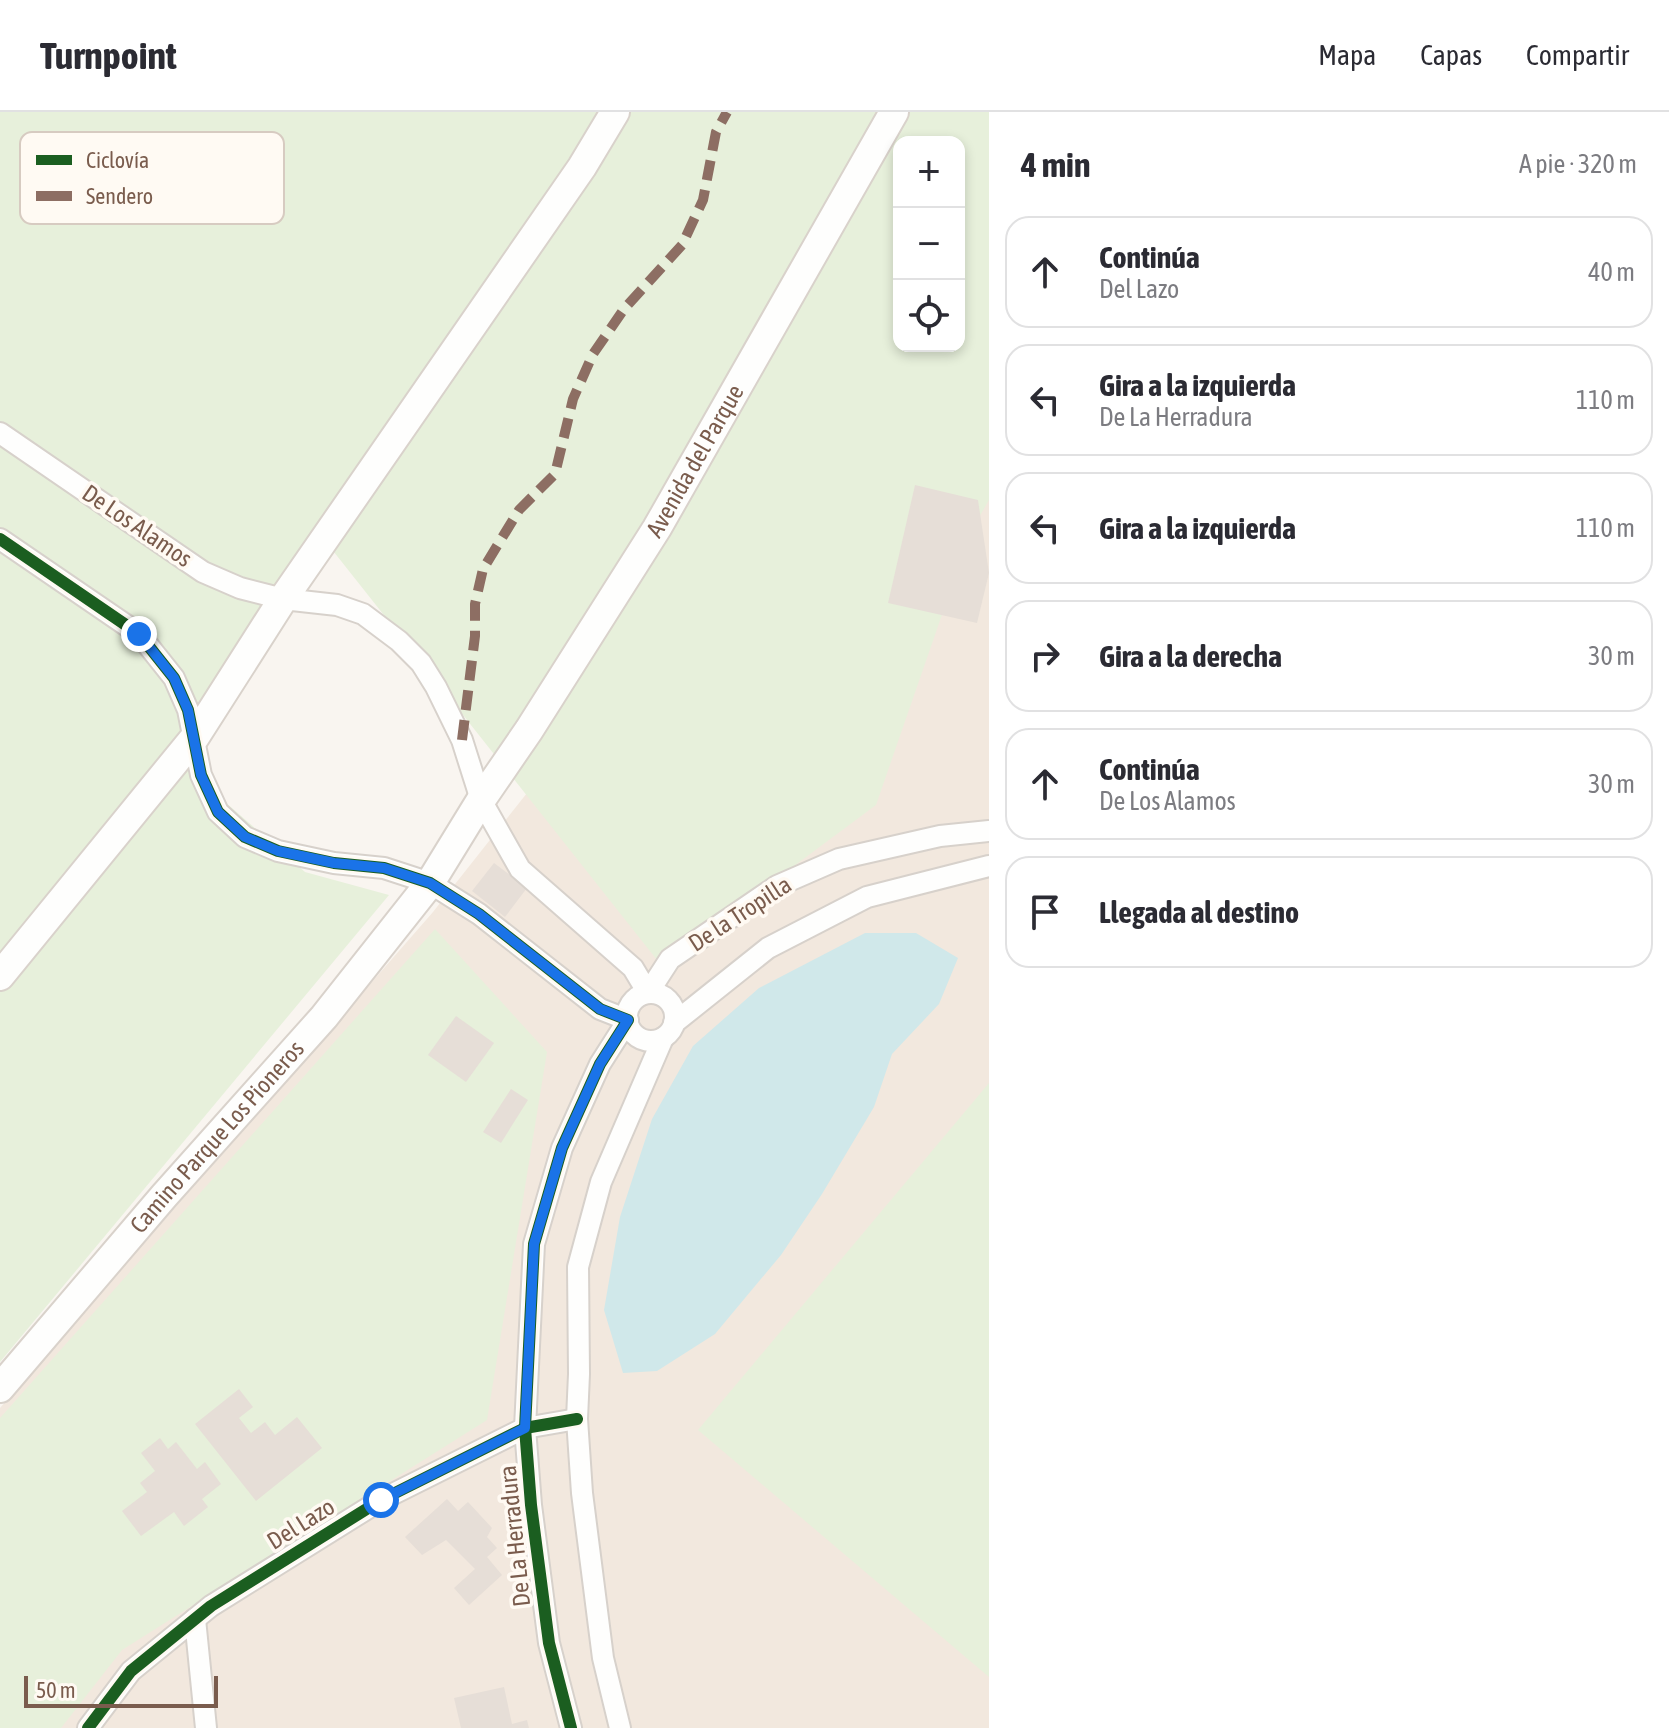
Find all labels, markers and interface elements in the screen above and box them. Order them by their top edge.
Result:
text: Turnpoint [40,34,177,77]
text: Mapa [1318,39,1376,71]
text: Capas [1420,39,1482,71]
text: Compartir [1526,39,1629,71]
legend [20,132,284,224]
map controls [893,136,965,352]
button: + [893,136,965,208]
text: 4 min [1021,145,1090,184]
text: Ciclovía [86,147,149,173]
text: A pie · 320 m [1519,149,1637,179]
text: Sendero [86,183,153,209]
button: − [893,208,965,280]
text: Continúa [1099,240,1200,274]
icon: ahead [1023,250,1067,294]
text: 40 m [1588,257,1635,287]
text: Del Lazo [1099,274,1179,304]
button: locate [893,280,965,352]
text: Gira a la izquierda [1099,368,1296,402]
icon: left [1023,378,1067,422]
street label: Avenida del Parque [641,380,749,542]
text: 110 m [1576,385,1635,415]
text: De La Herradura [1099,402,1253,432]
street label: De Los Alamos [77,479,197,572]
icon: left [1023,506,1067,550]
text: Gira a la izquierda [1099,511,1296,545]
text: 110 m [1576,513,1635,543]
route end [121,616,157,652]
icon: right [1023,634,1067,678]
text: Gira a la derecha [1099,639,1282,673]
text: 30 m [1588,641,1635,671]
text: Continúa [1099,752,1200,786]
icon: ahead [1023,762,1067,806]
text: 30 m [1588,769,1635,799]
text: De Los Alamos [1099,786,1236,816]
street label: De la Tropilla [683,870,796,957]
icon: arrive [1023,890,1067,934]
text: Llegada al destino [1099,895,1299,929]
street label: Camino Parque Los Pioneros [125,1035,309,1238]
street label: De La Herradura [494,1464,535,1608]
route start [363,1482,399,1518]
street label: Del Lazo [262,1492,339,1555]
scale bar [24,1672,218,1708]
text: 50 m [36,1677,76,1703]

